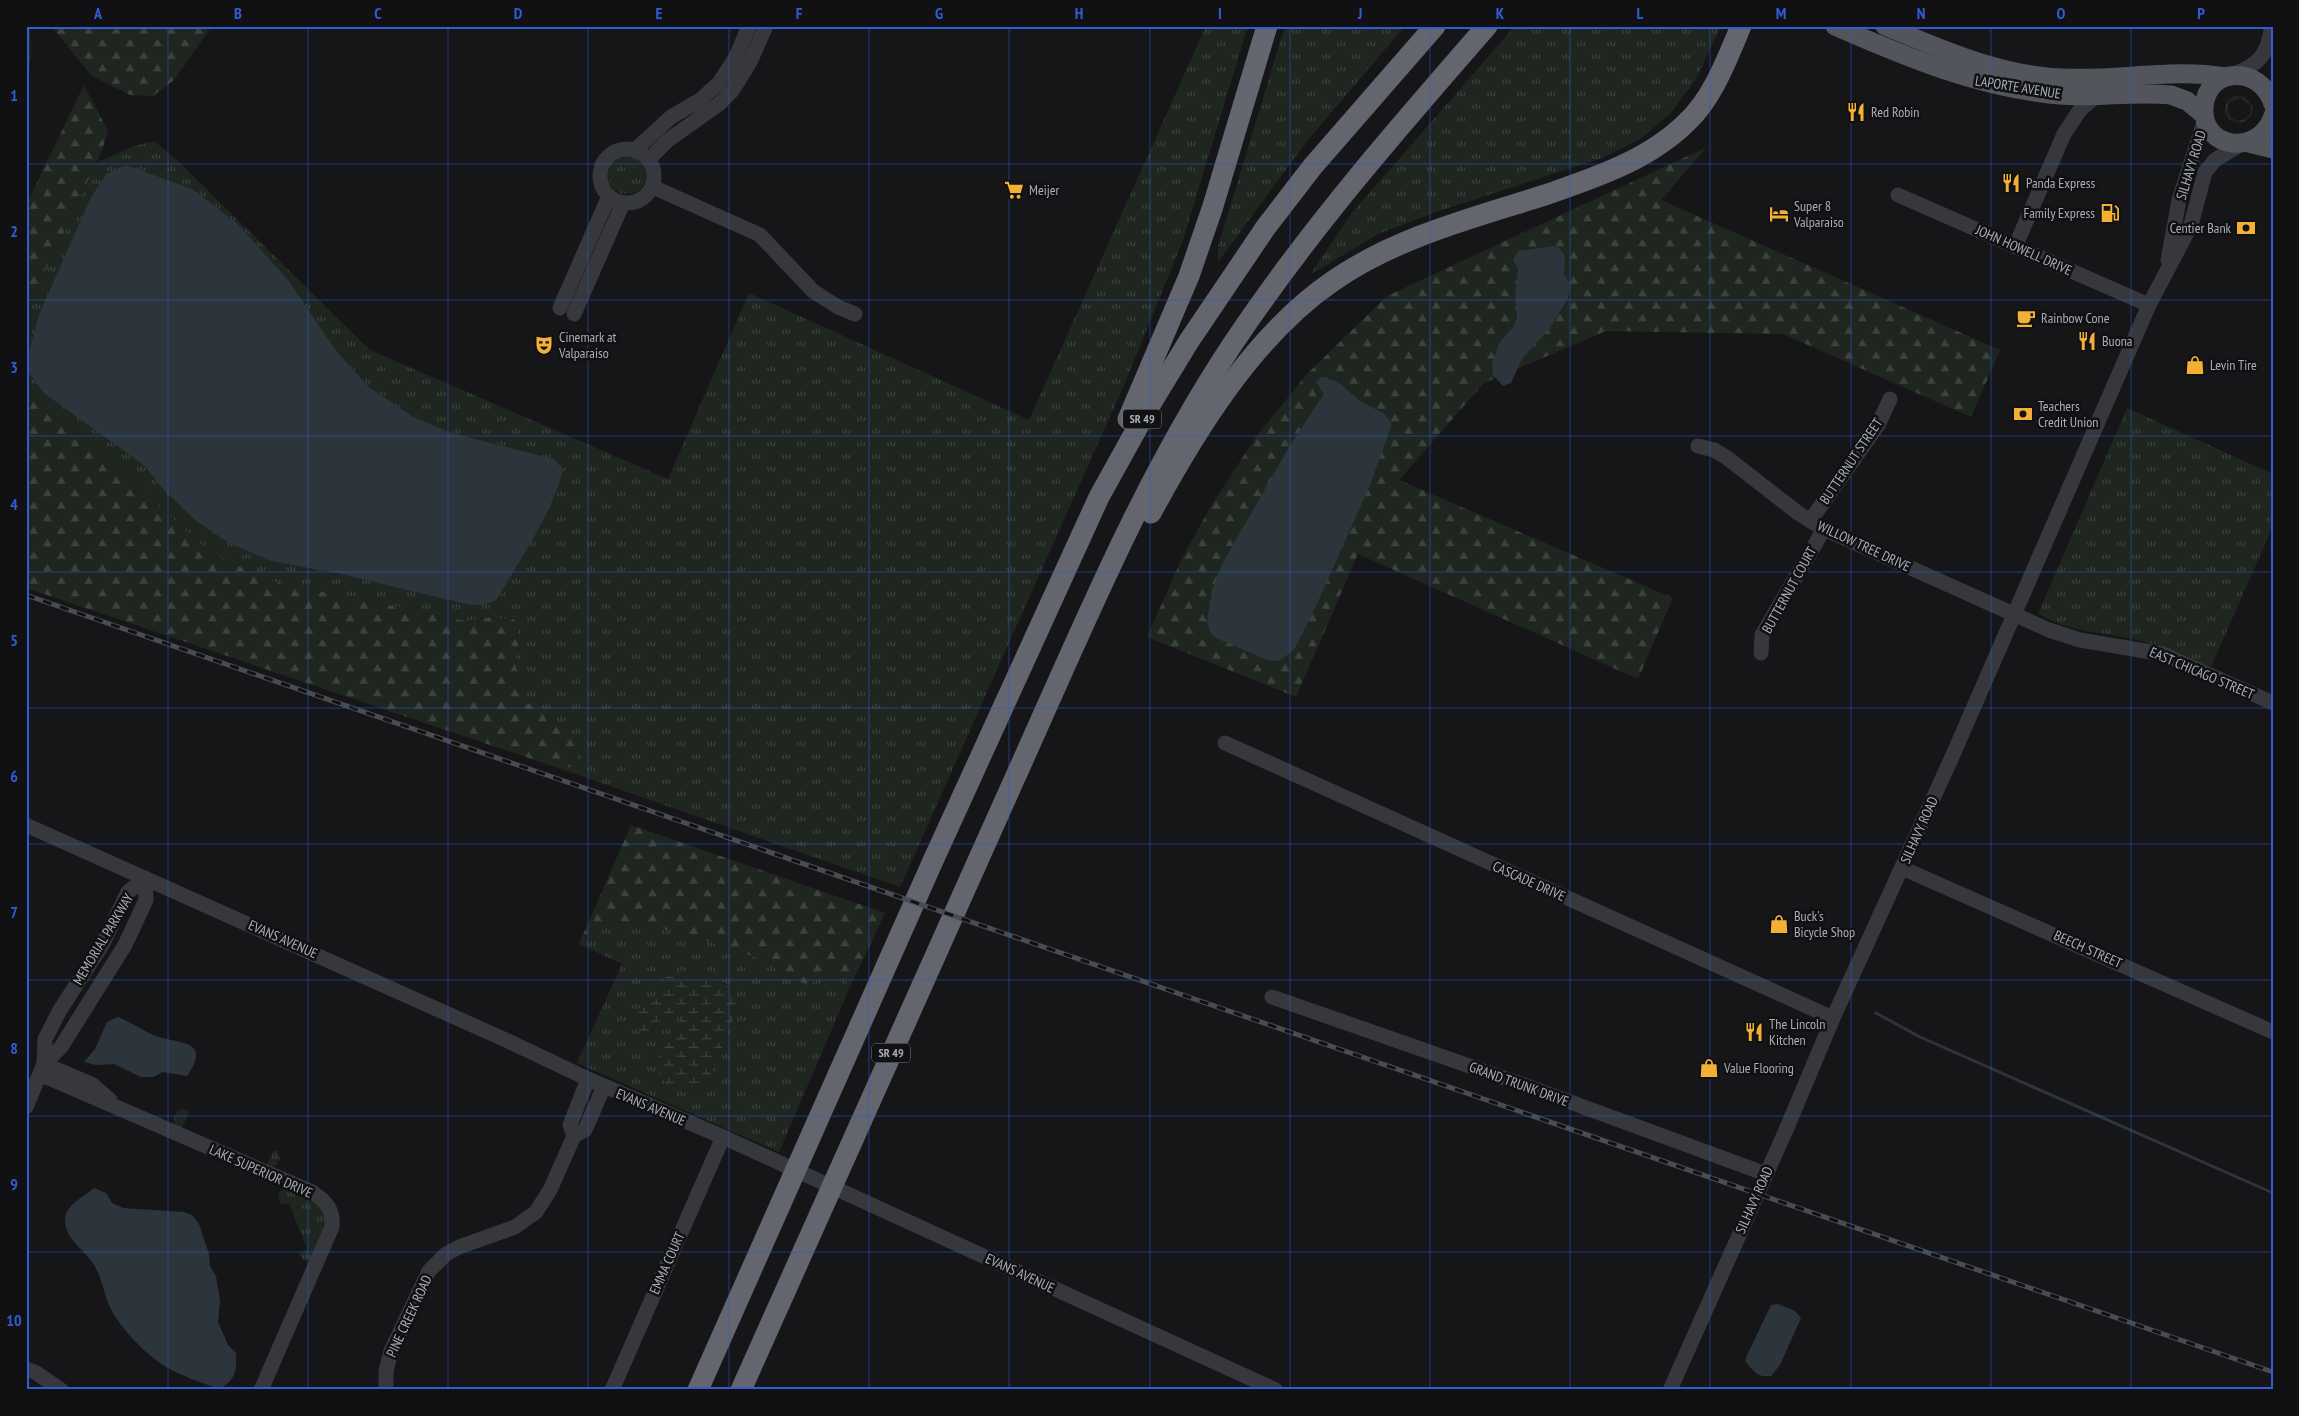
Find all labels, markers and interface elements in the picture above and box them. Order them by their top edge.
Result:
text: A [93,3,103,23]
text: B [234,3,242,23]
text: C [374,3,382,23]
text: D [514,3,523,23]
text: E [656,3,663,23]
text: F [796,3,803,23]
text: G [935,3,943,23]
text: H [1075,3,1083,23]
text: I [1218,3,1222,23]
text: J [1357,3,1362,23]
text: K [1496,3,1505,23]
text: L [1637,3,1644,23]
text: M [1776,3,1786,23]
text: N [1917,3,1925,23]
text: O [2057,3,2066,23]
text: P [2197,3,2205,23]
street label: LAPORTE AVENUE [1974,71,2062,103]
text: 1 [10,85,18,105]
restaurant icon: Red Robin [1845,101,1867,123]
place label: Red Robin [1871,103,1919,121]
street label: SILHAVY ROAD [2172,128,2210,202]
restaurant icon: Panda Express [2000,172,2022,194]
place label: Panda Express [2026,174,2096,192]
supermarket icon: Meijer [1003,179,1025,201]
place label: Meijer [1029,181,1060,199]
place label: Super 8 Valparaiso [1793,197,1844,231]
fuel station icon: Family Express [2099,202,2121,224]
hotel icon: Super 8 Valparaiso [1768,203,1790,225]
place label: Family Express [2023,204,2095,222]
bank icon: Centier Bank [2235,217,2257,239]
place label: Centier Bank [2170,219,2232,237]
street label: JOHN HOWELL DRIVE [1972,220,2075,279]
text: 2 [10,221,18,241]
cafe icon: Rainbow Cone [2015,307,2037,329]
place label: Rainbow Cone [2041,309,2110,327]
place label: Cinemark at Valparaiso [558,328,617,362]
restaurant icon: Buona [2076,330,2098,352]
place label: Buona [2102,332,2132,350]
theatre icon: Cinemark at Valparaiso [533,334,555,356]
shop icon: Levin Tire [2184,354,2206,376]
place label: Levin Tire [2210,356,2257,374]
text: 3 [10,357,18,377]
place label: Teachers Credit Union [2038,397,2098,431]
bank icon: Teachers Credit Union [2012,403,2034,425]
road number: SR 49 [1123,409,1161,428]
street label: BUTTERNUT STREET [1816,414,1887,508]
text: 4 [10,494,18,514]
street label: WILLOW TREE DRIVE [1815,517,1913,575]
street label: BUTTERNUT COURT [1758,543,1821,637]
text: 5 [10,630,18,650]
street label: EAST CHICAGO STREET [2147,643,2258,703]
text: 6 [10,766,18,786]
street label: SILHAVY ROAD [1896,794,1942,866]
street label: CASCADE DRIVE [1490,857,1568,905]
street label: MEMORIAL PARKWAY [69,890,138,988]
text: 7 [10,902,18,922]
place label: Buck's Bicycle Shop [1794,907,1855,941]
shop icon: Buck's Bicycle Shop [1768,913,1790,935]
street label: EVANS AVENUE [246,916,320,962]
street label: BEECH STREET [2051,926,2126,972]
place label: The Lincoln Kitchen [1769,1015,1825,1049]
restaurant icon: The Lincoln Kitchen [1743,1021,1765,1043]
text: 8 [10,1038,18,1058]
road number: SR 49 [872,1044,910,1062]
shop icon: Value Flooring [1698,1057,1720,1079]
street label: GRAND TRUNK DRIVE [1467,1058,1571,1110]
place label: Value Flooring [1723,1059,1794,1077]
street label: EVANS AVENUE [613,1084,689,1130]
street label: LAKE SUPERIOR DRIVE [207,1140,315,1202]
street label: SILHAVY ROAD [1731,1164,1777,1236]
text: 9 [10,1174,18,1194]
street label: EMMA COURT [645,1228,689,1297]
street label: EVANS AVENUE [983,1249,1057,1297]
street label: PINE CREEK ROAD [382,1272,436,1360]
text: 10 [6,1310,22,1330]

